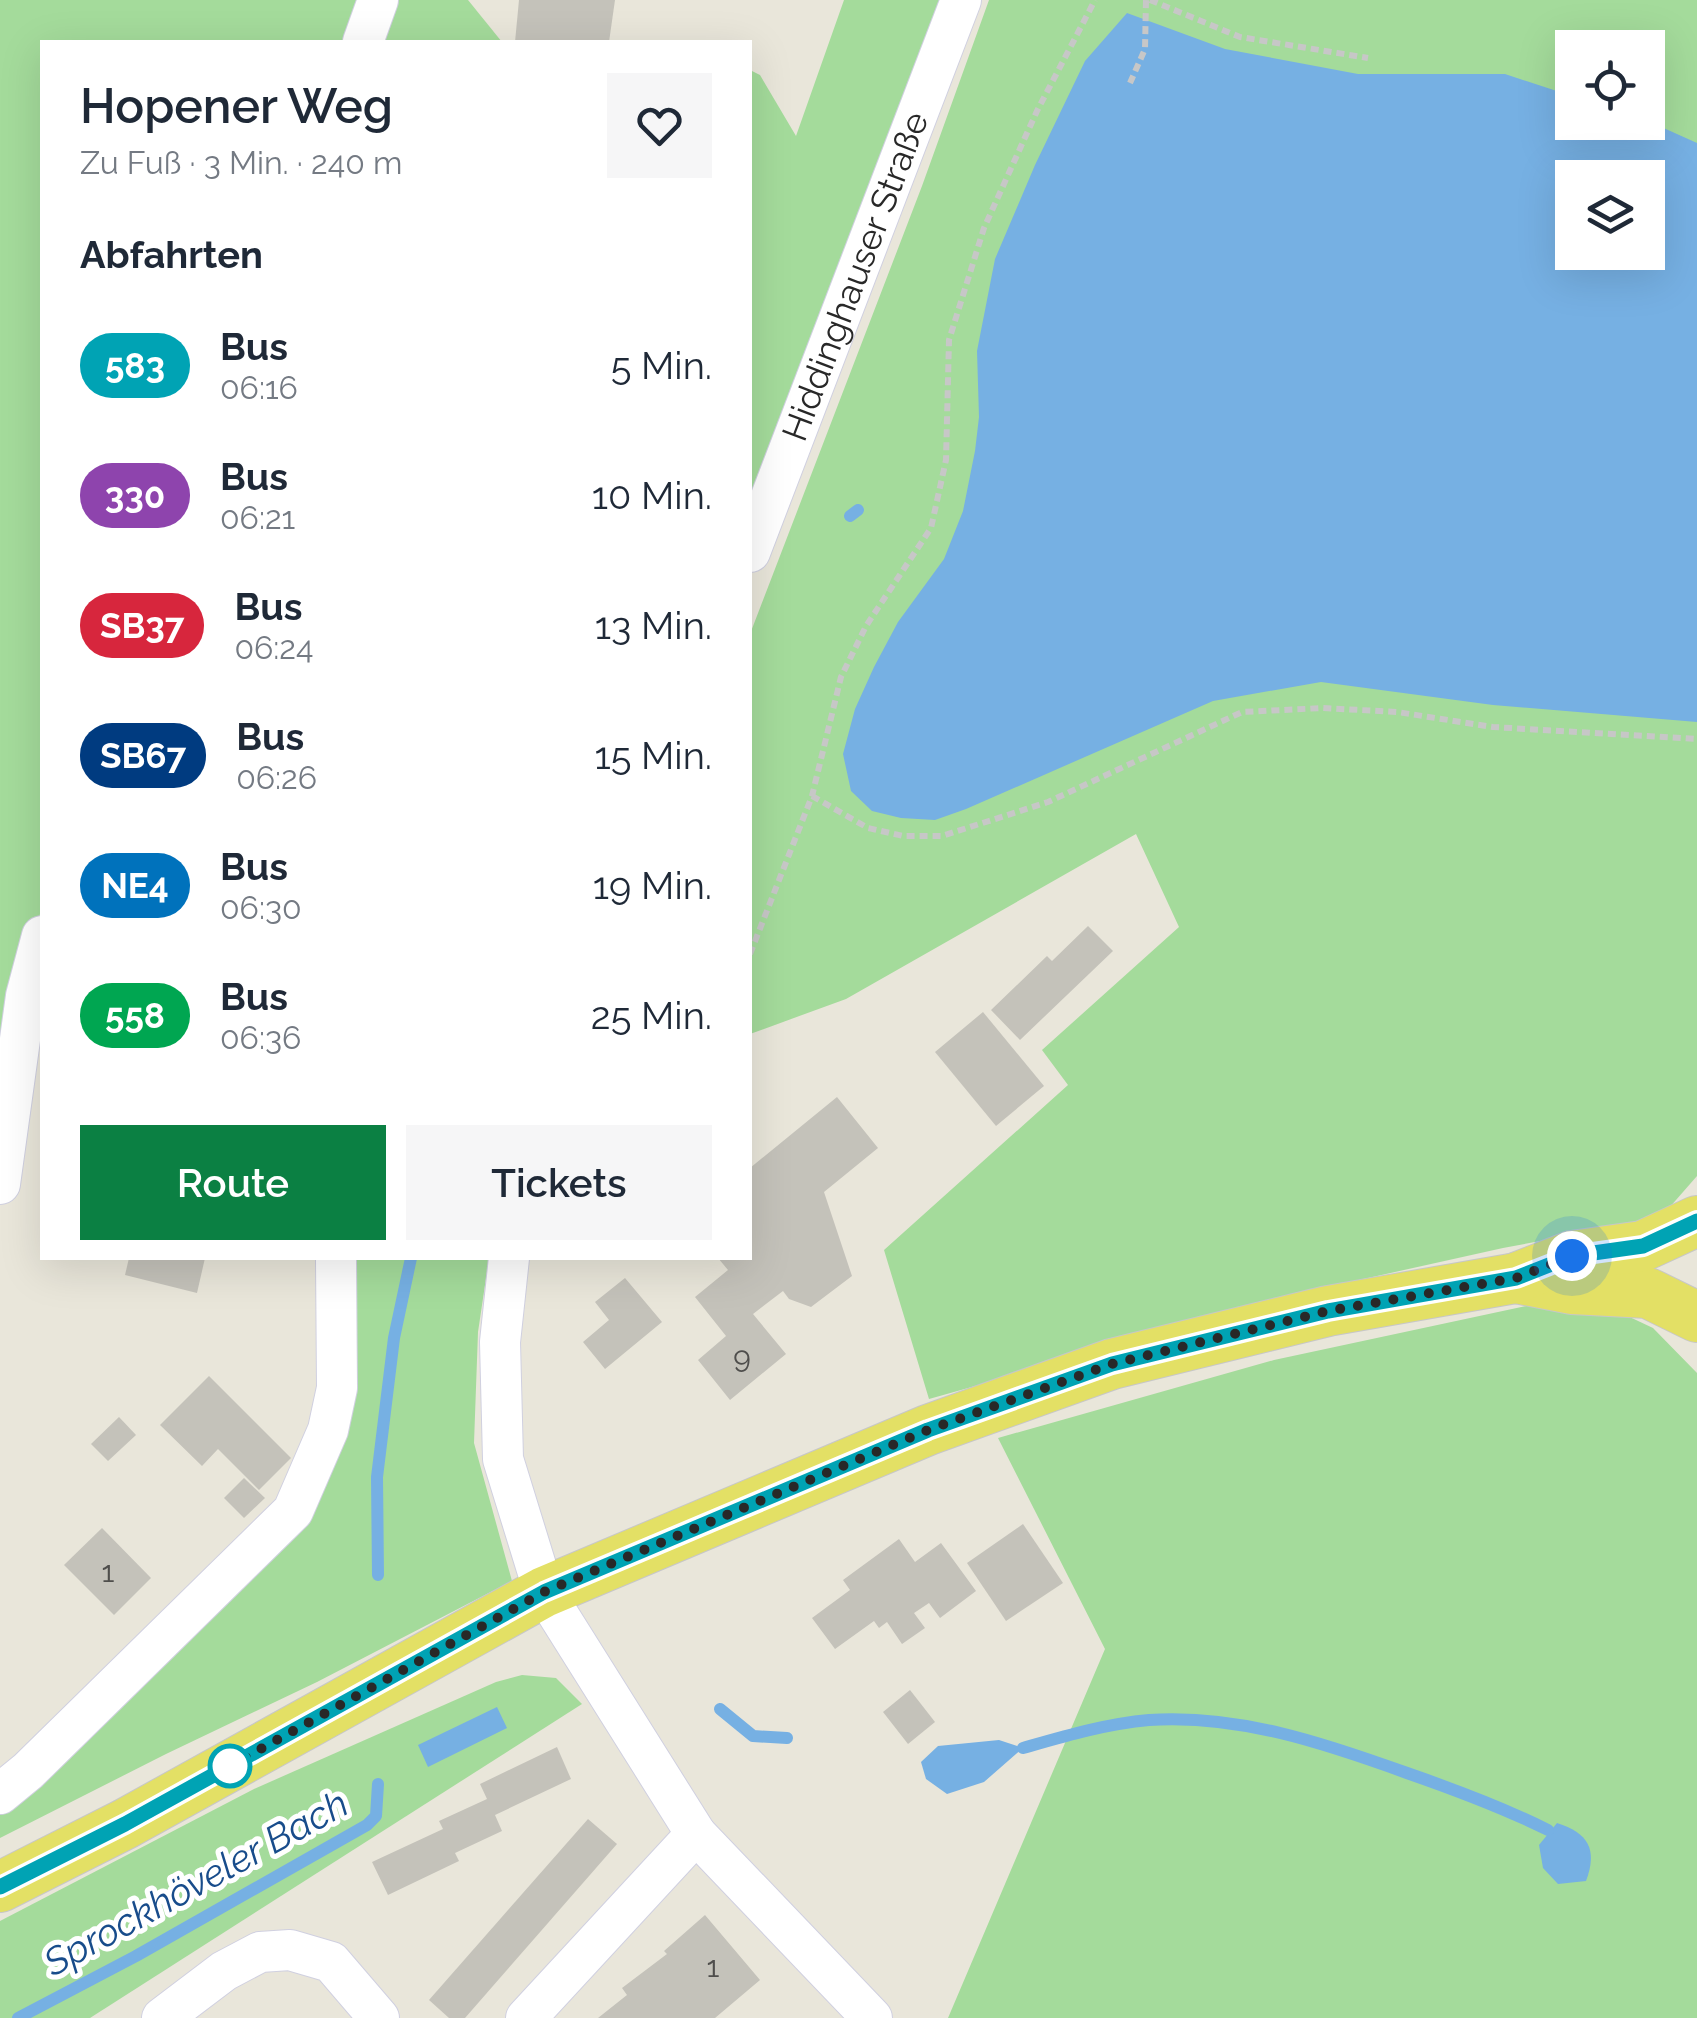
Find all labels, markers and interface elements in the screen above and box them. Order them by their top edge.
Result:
map controls [1555,30,1665,270]
button: locate [1555,30,1665,140]
button: heart [607,73,712,178]
text: Hopener Weg [80,78,393,134]
street label: Hiddinghauser Straße [773,106,936,446]
text: Zu Fuß · 3 Min. · 240 m [80,144,402,181]
button: layers [1555,160,1665,270]
text: Abfahrten [80,232,263,277]
text: Bus [220,324,288,369]
text: 5 Min. [611,343,712,388]
text: 583 [105,345,165,386]
text: 06:16 [220,369,298,406]
text: Bus [220,454,288,499]
text: 10 Min. [592,473,712,518]
text: 330 [105,475,165,516]
text: 06:21 [220,499,295,536]
text: Bus [234,584,302,629]
text: 13 Min. [595,603,712,648]
text: SB37 [100,605,184,646]
text: 06:24 [234,629,313,666]
text: Bus [236,714,304,759]
text: 15 Min. [594,733,712,778]
text: SB67 [100,735,186,776]
text: 06:26 [236,759,317,796]
text: Bus [220,844,288,889]
text: 19 Min. [593,863,712,908]
text: NE4 [101,865,169,906]
text: 06:30 [220,889,302,926]
text: Bus [220,974,288,1019]
text: 25 Min. [591,993,712,1038]
text: 558 [105,995,165,1036]
text: 06:36 [220,1019,301,1056]
button: Route [80,1125,386,1240]
button: Tickets [406,1125,712,1240]
your location [1547,1231,1597,1281]
house number: 9 [733,1339,751,1374]
house number: 1 [102,1554,115,1589]
unlabelled marker [209,1745,251,1787]
water label: Sprockhöveler Bach [35,1780,356,1985]
house number: 1 [707,1949,720,1984]

